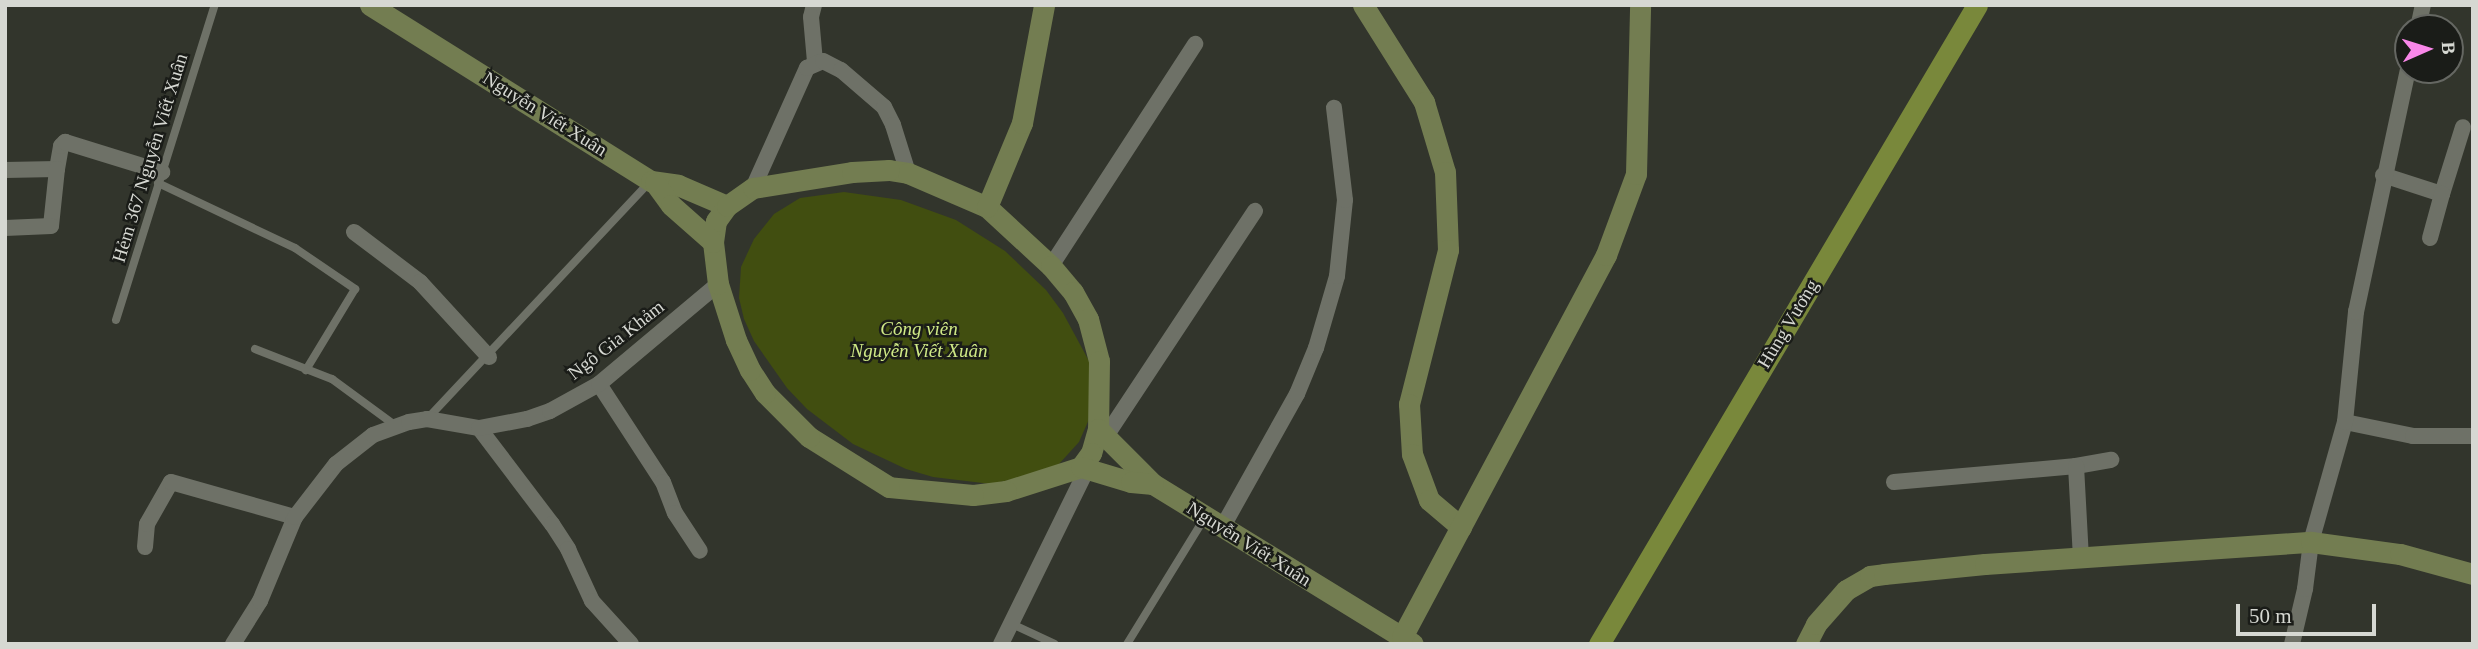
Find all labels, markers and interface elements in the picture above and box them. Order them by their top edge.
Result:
north arrow [2394,14,2464,84]
text: B [2438,41,2459,55]
street label: Hẻm 367 Nguyễn Viết Xuân [107,51,193,265]
street label: Nguyễn Viết Xuân [479,67,611,161]
street label: Hùng Vương [1752,275,1824,373]
street label: Ngô Gia Khảm [563,295,669,385]
park label: Công viên Nguyễn Viết Xuân [851,318,987,362]
street label: Nguyễn Viết Xuân [1183,497,1315,591]
scale bar [2240,590,2380,634]
text: 50 m [2249,604,2292,628]

